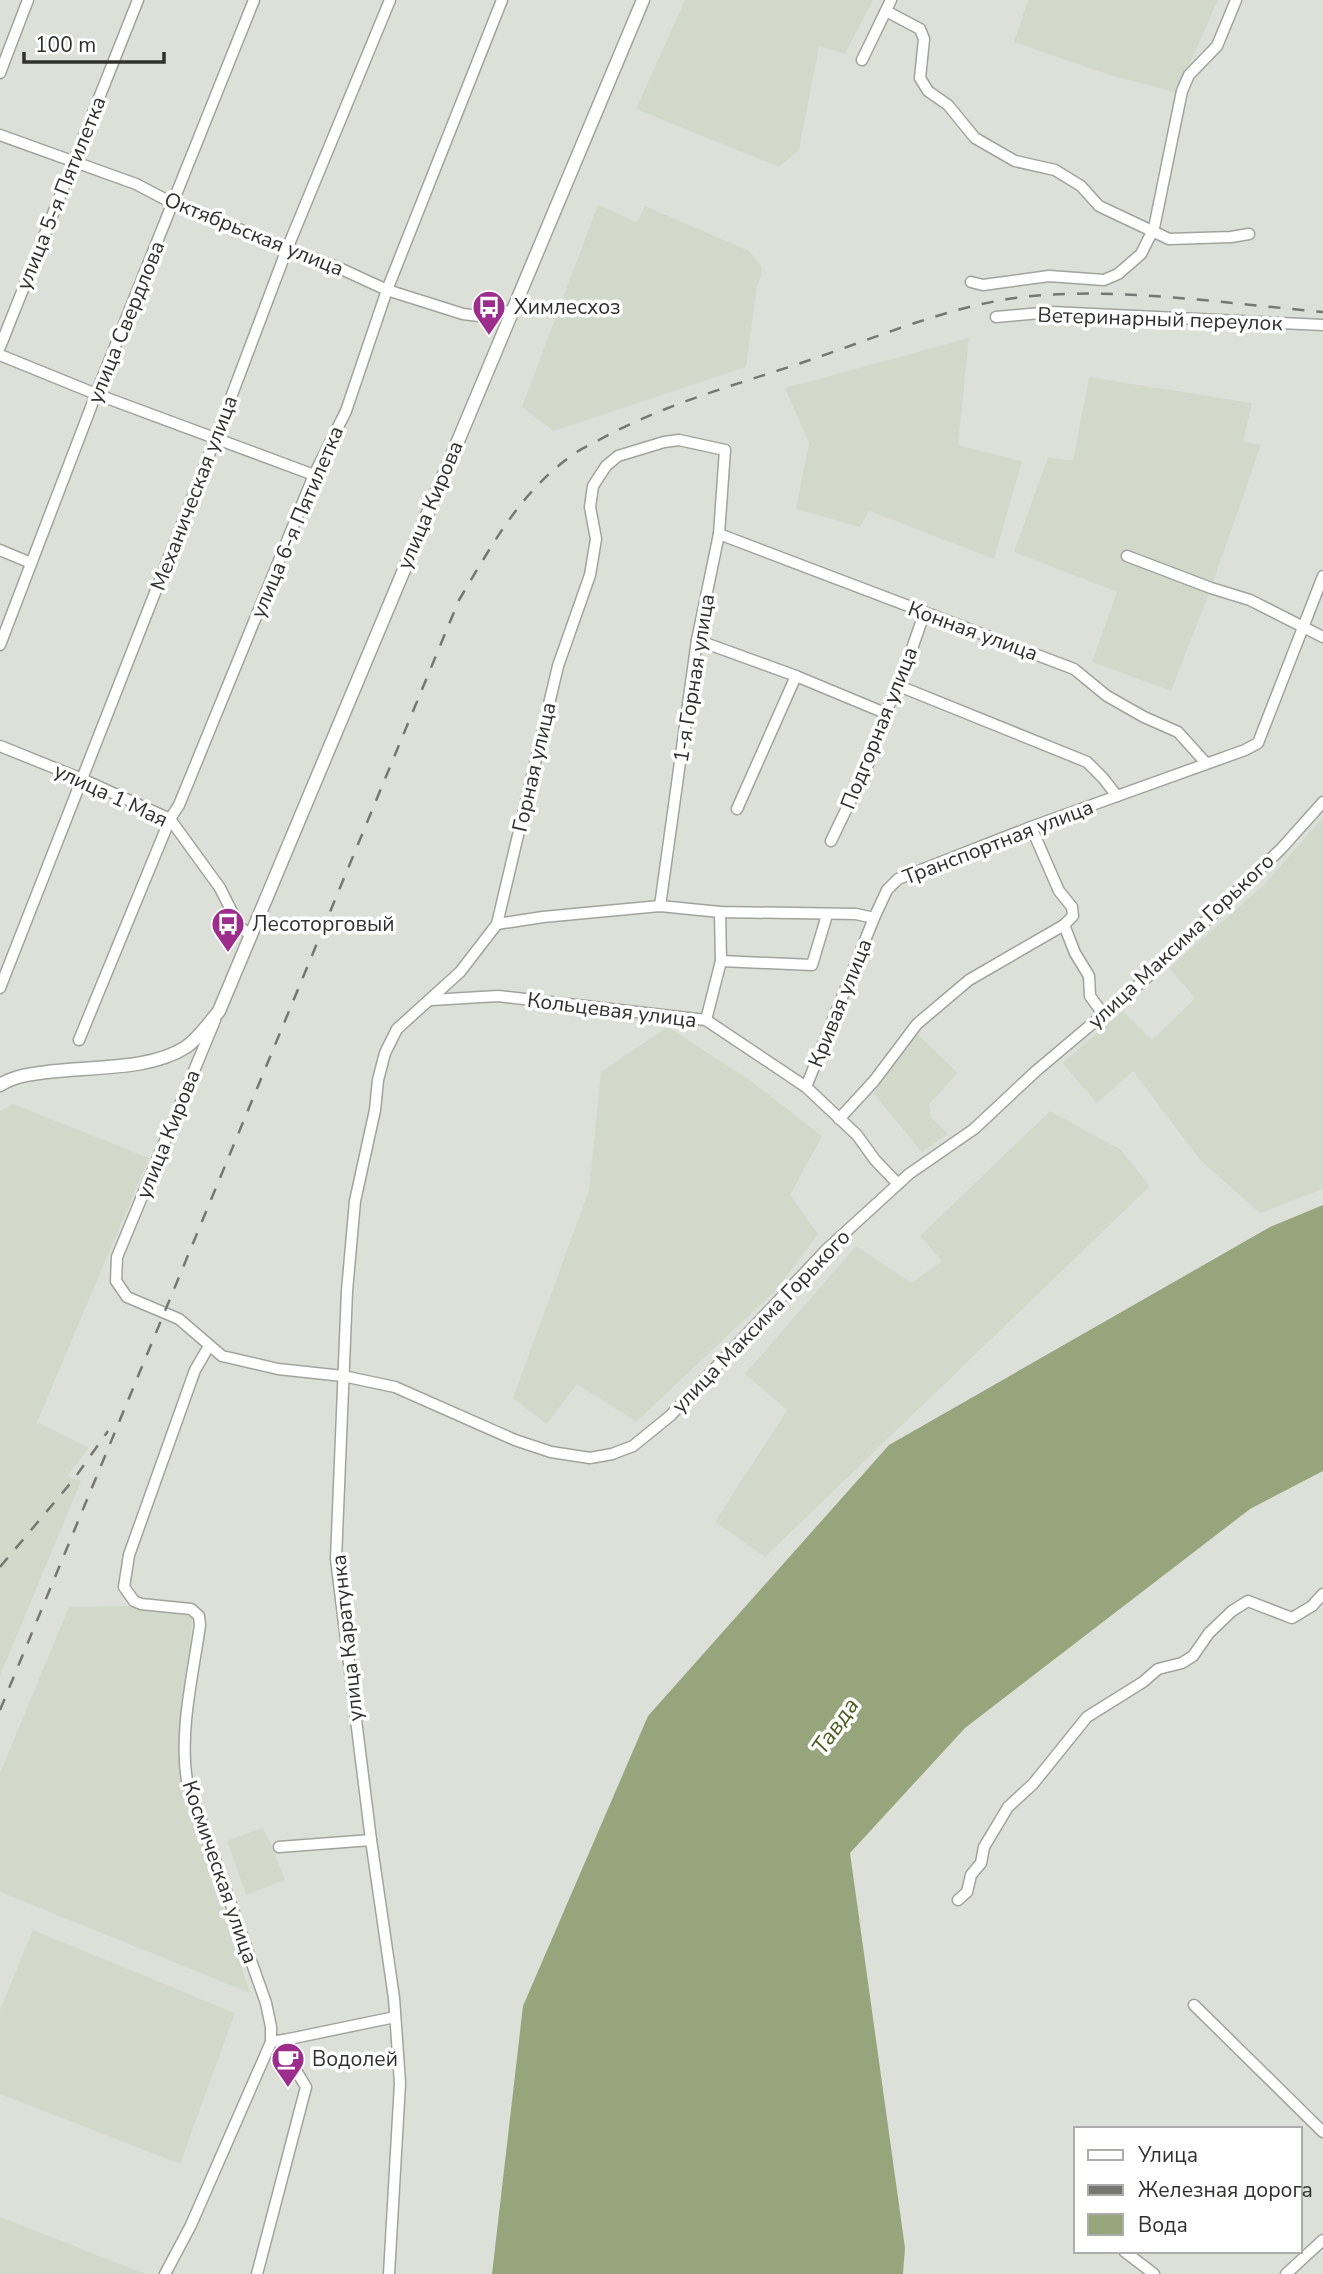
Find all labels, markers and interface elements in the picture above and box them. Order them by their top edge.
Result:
scale bar [24,21,164,65]
text: 100 m [35,31,96,59]
street label: улица 5-я Пятилетка [9,92,113,294]
street label: Октябрьская улица [160,185,348,283]
street label: улица Свердлова [81,237,171,407]
bus stop icon: Химлесхоз [470,288,508,337]
place label: Химлесхоз [514,293,620,321]
street label: Ветеринарный переулок [1037,301,1284,337]
street label: Механическая улица [144,391,244,595]
street label: улица 6-я Пятилетка [244,422,350,622]
street label: улица Кирова [390,437,470,573]
street label: 1-я Горная улица [667,592,721,764]
street label: Конная улица [904,595,1042,667]
street label: Подгорная улица [834,643,924,813]
street label: Горная улица [505,699,563,835]
street label: улица 1 Мая [50,756,172,834]
street label: Транспортная улица [899,793,1097,891]
street label: улица Максима Горького [1082,847,1280,1035]
bus stop icon: Лесоторговый [209,905,247,954]
place label: Лесоторговый [252,910,395,938]
street label: Кривая улица [801,935,879,1071]
street label: Кольцевая улица [526,986,698,1034]
street label: улица Кирова [129,1065,207,1203]
street label: улица Максима Горького [666,1223,856,1419]
street label: улица Каратунка [324,1553,370,1723]
water label: Тавда [805,1691,866,1761]
street label: Космическая улица [176,1777,264,1967]
cafe icon: Водолей [269,2040,307,2089]
place label: Водолей [312,2045,398,2073]
legend [1074,2127,1302,2253]
text: Улица [1137,2141,1198,2169]
text: Железная дорога [1138,2176,1313,2204]
text: Вода [1138,2211,1188,2239]

